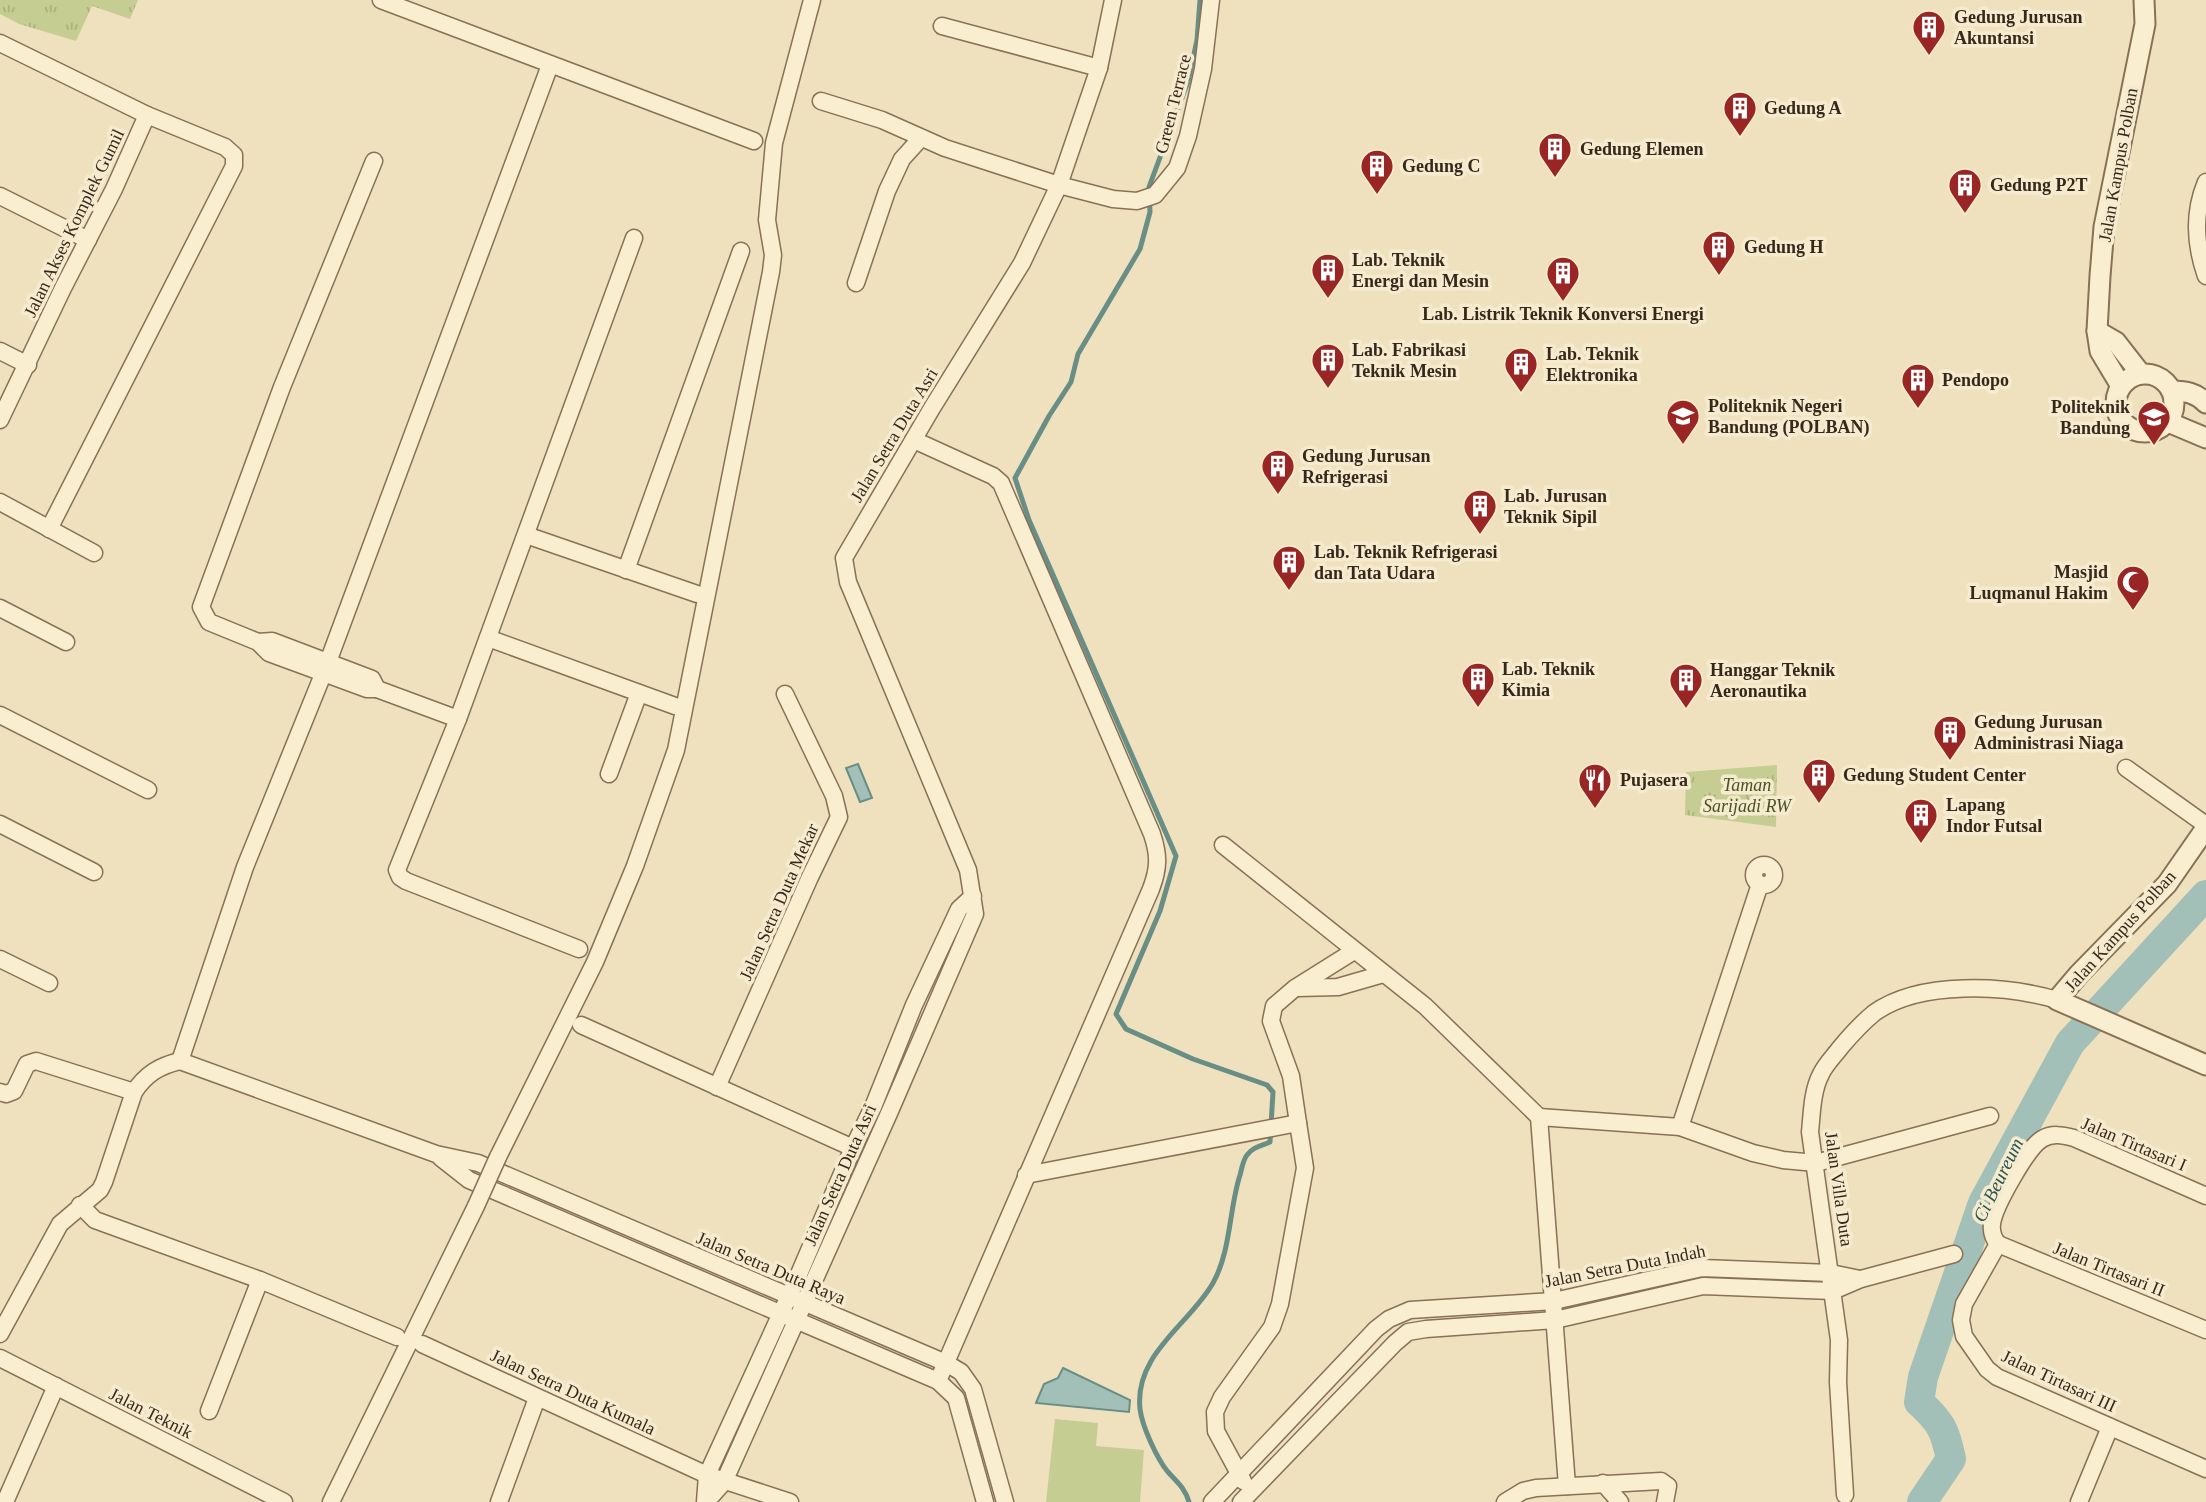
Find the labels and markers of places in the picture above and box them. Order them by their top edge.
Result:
place label: Gedung Jurusan Akuntansi [1954,7,2083,48]
building icon: Gedung Jurusan Akuntansi [1910,8,1948,57]
building icon: Gedung A [1721,89,1759,138]
place label: Gedung A [1764,98,1842,118]
building icon: Gedung Elemen [1536,130,1574,179]
place label: Gedung Elemen [1580,139,1704,159]
building icon: Gedung C [1358,147,1396,196]
place label: Gedung C [1402,156,1481,176]
building icon: Gedung P2T [1946,166,1984,215]
place label: Gedung P2T [1990,175,2088,195]
building icon: Gedung H [1700,228,1738,277]
place label: Gedung H [1744,237,1824,257]
place label: Lab. Teknik Energi dan Mesin [1352,250,1489,291]
building icon: Lab. Teknik Energi dan Mesin [1309,251,1347,300]
building icon: Lab. Listrik Teknik Konversi Energi [1544,254,1582,303]
place label: Lab. Listrik Teknik Konversi Energi [1422,304,1704,324]
place label: Lab. Fabrikasi Teknik Mesin [1352,340,1466,381]
building icon: Lab. Fabrikasi Teknik Mesin [1309,341,1347,390]
place label: Lab. Teknik Elektronika [1546,344,1639,385]
building icon: Lab. Teknik Elektronika [1502,345,1540,394]
building icon: Pendopo [1899,361,1937,410]
place label: Pendopo [1942,370,2009,390]
place label: Politeknik Negeri Bandung (POLBAN) [1708,396,1870,438]
school or university icon: Politeknik Negeri Bandung (POLBAN) [1664,397,1702,446]
place label: Politeknik Bandung [2051,397,2130,438]
school or university icon: Politeknik Bandung [2135,398,2173,447]
place label: Gedung Jurusan Refrigerasi [1302,446,1431,487]
building icon: Gedung Jurusan Refrigerasi [1259,447,1297,496]
place label: Lab. Jurusan Teknik Sipil [1504,486,1607,527]
building icon: Lab. Jurusan Teknik Sipil [1461,487,1499,536]
place label: Lab. Teknik Refrigerasi dan Tata Udara [1314,542,1498,583]
building icon: Lab. Teknik Refrigerasi dan Tata Udara [1270,543,1308,592]
place label: Masjid Luqmanul Hakim [1969,562,2108,603]
mosque icon: Masjid Luqmanul Hakim [2114,563,2152,612]
place label: Lab. Teknik Kimia [1502,659,1595,700]
building icon: Lab. Teknik Kimia [1459,660,1497,709]
place label: Hanggar Teknik Aeronautika [1710,660,1835,701]
building icon: Hanggar Teknik Aeronautika [1667,661,1705,710]
place label: Gedung Jurusan Administrasi Niaga [1974,712,2124,753]
building icon: Gedung Jurusan Administrasi Niaga [1931,713,1969,762]
building icon: Gedung Student Center [1800,756,1838,805]
restaurant icon: Pujasera [1576,761,1614,810]
place label: Gedung Student Center [1843,765,2026,785]
place label: Pujasera [1620,770,1688,790]
place label: Lapang Indor Futsal [1946,795,2042,836]
building icon: Lapang Indor Futsal [1902,796,1940,845]

